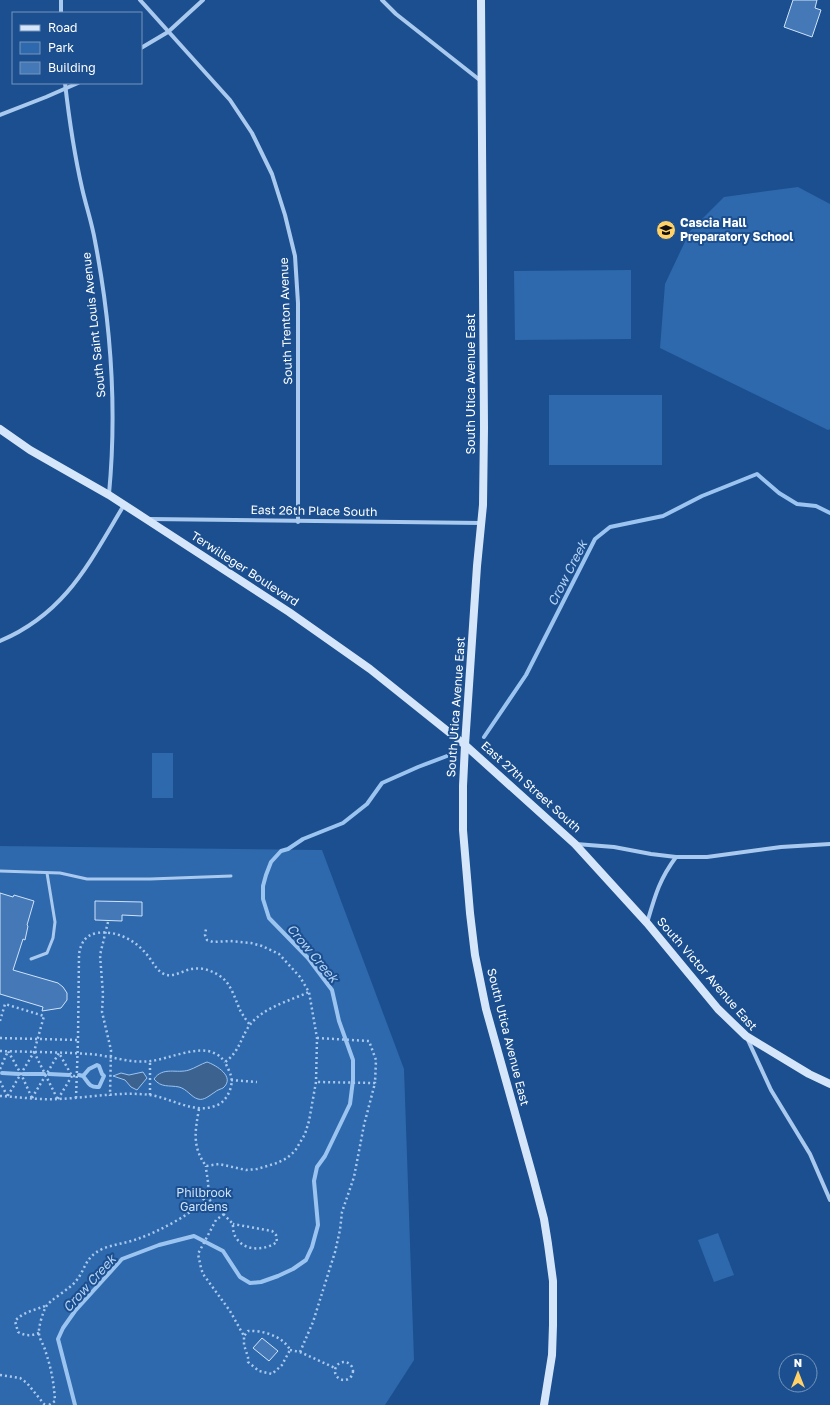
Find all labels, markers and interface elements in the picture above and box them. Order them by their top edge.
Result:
legend [12,12,142,84]
text: Road [48,20,77,35]
text: Park [48,40,74,55]
text: Building [48,60,96,75]
place label: Cascia Hall Preparatory School [680,215,793,244]
school or university icon: Cascia Hall Preparatory School [655,219,677,241]
street label: South Saint Louis Avenue [78,252,109,399]
street label: South Trenton Avenue [276,257,295,385]
street label: South Utica Avenue East [463,313,478,454]
street label: East 26th Place South [250,502,378,519]
street label: Terwilleger Boulevard [188,528,302,609]
water label: Crow Creek [544,536,591,608]
street label: South Utica Avenue East [443,636,468,778]
street label: East 27th Street South [478,738,584,836]
street label: South Victor Avenue East [654,914,761,1034]
water label: Crow Creek [284,920,343,987]
street label: South Utica Avenue East [484,967,533,1107]
park label: Philbrook Gardens [176,1185,232,1214]
water label: Crow Creek [59,1250,120,1315]
north arrow [778,1353,818,1393]
text: N [794,1356,802,1369]

